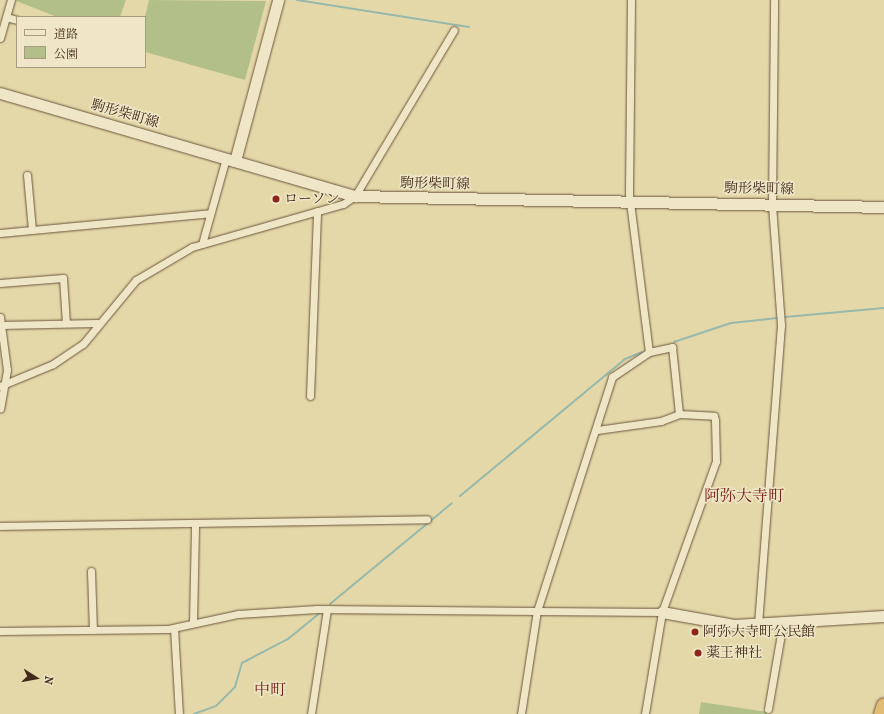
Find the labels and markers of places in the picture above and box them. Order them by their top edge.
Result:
place label: ローソン [284,191,340,207]
marker: ローソン [271,194,281,204]
place label: 阿弥大寺町公民館 [703,624,815,640]
marker: 阿弥大寺町公民館 [690,627,700,637]
place label: 薬王神社 [706,645,762,661]
marker: 薬王神社 [693,648,703,658]

